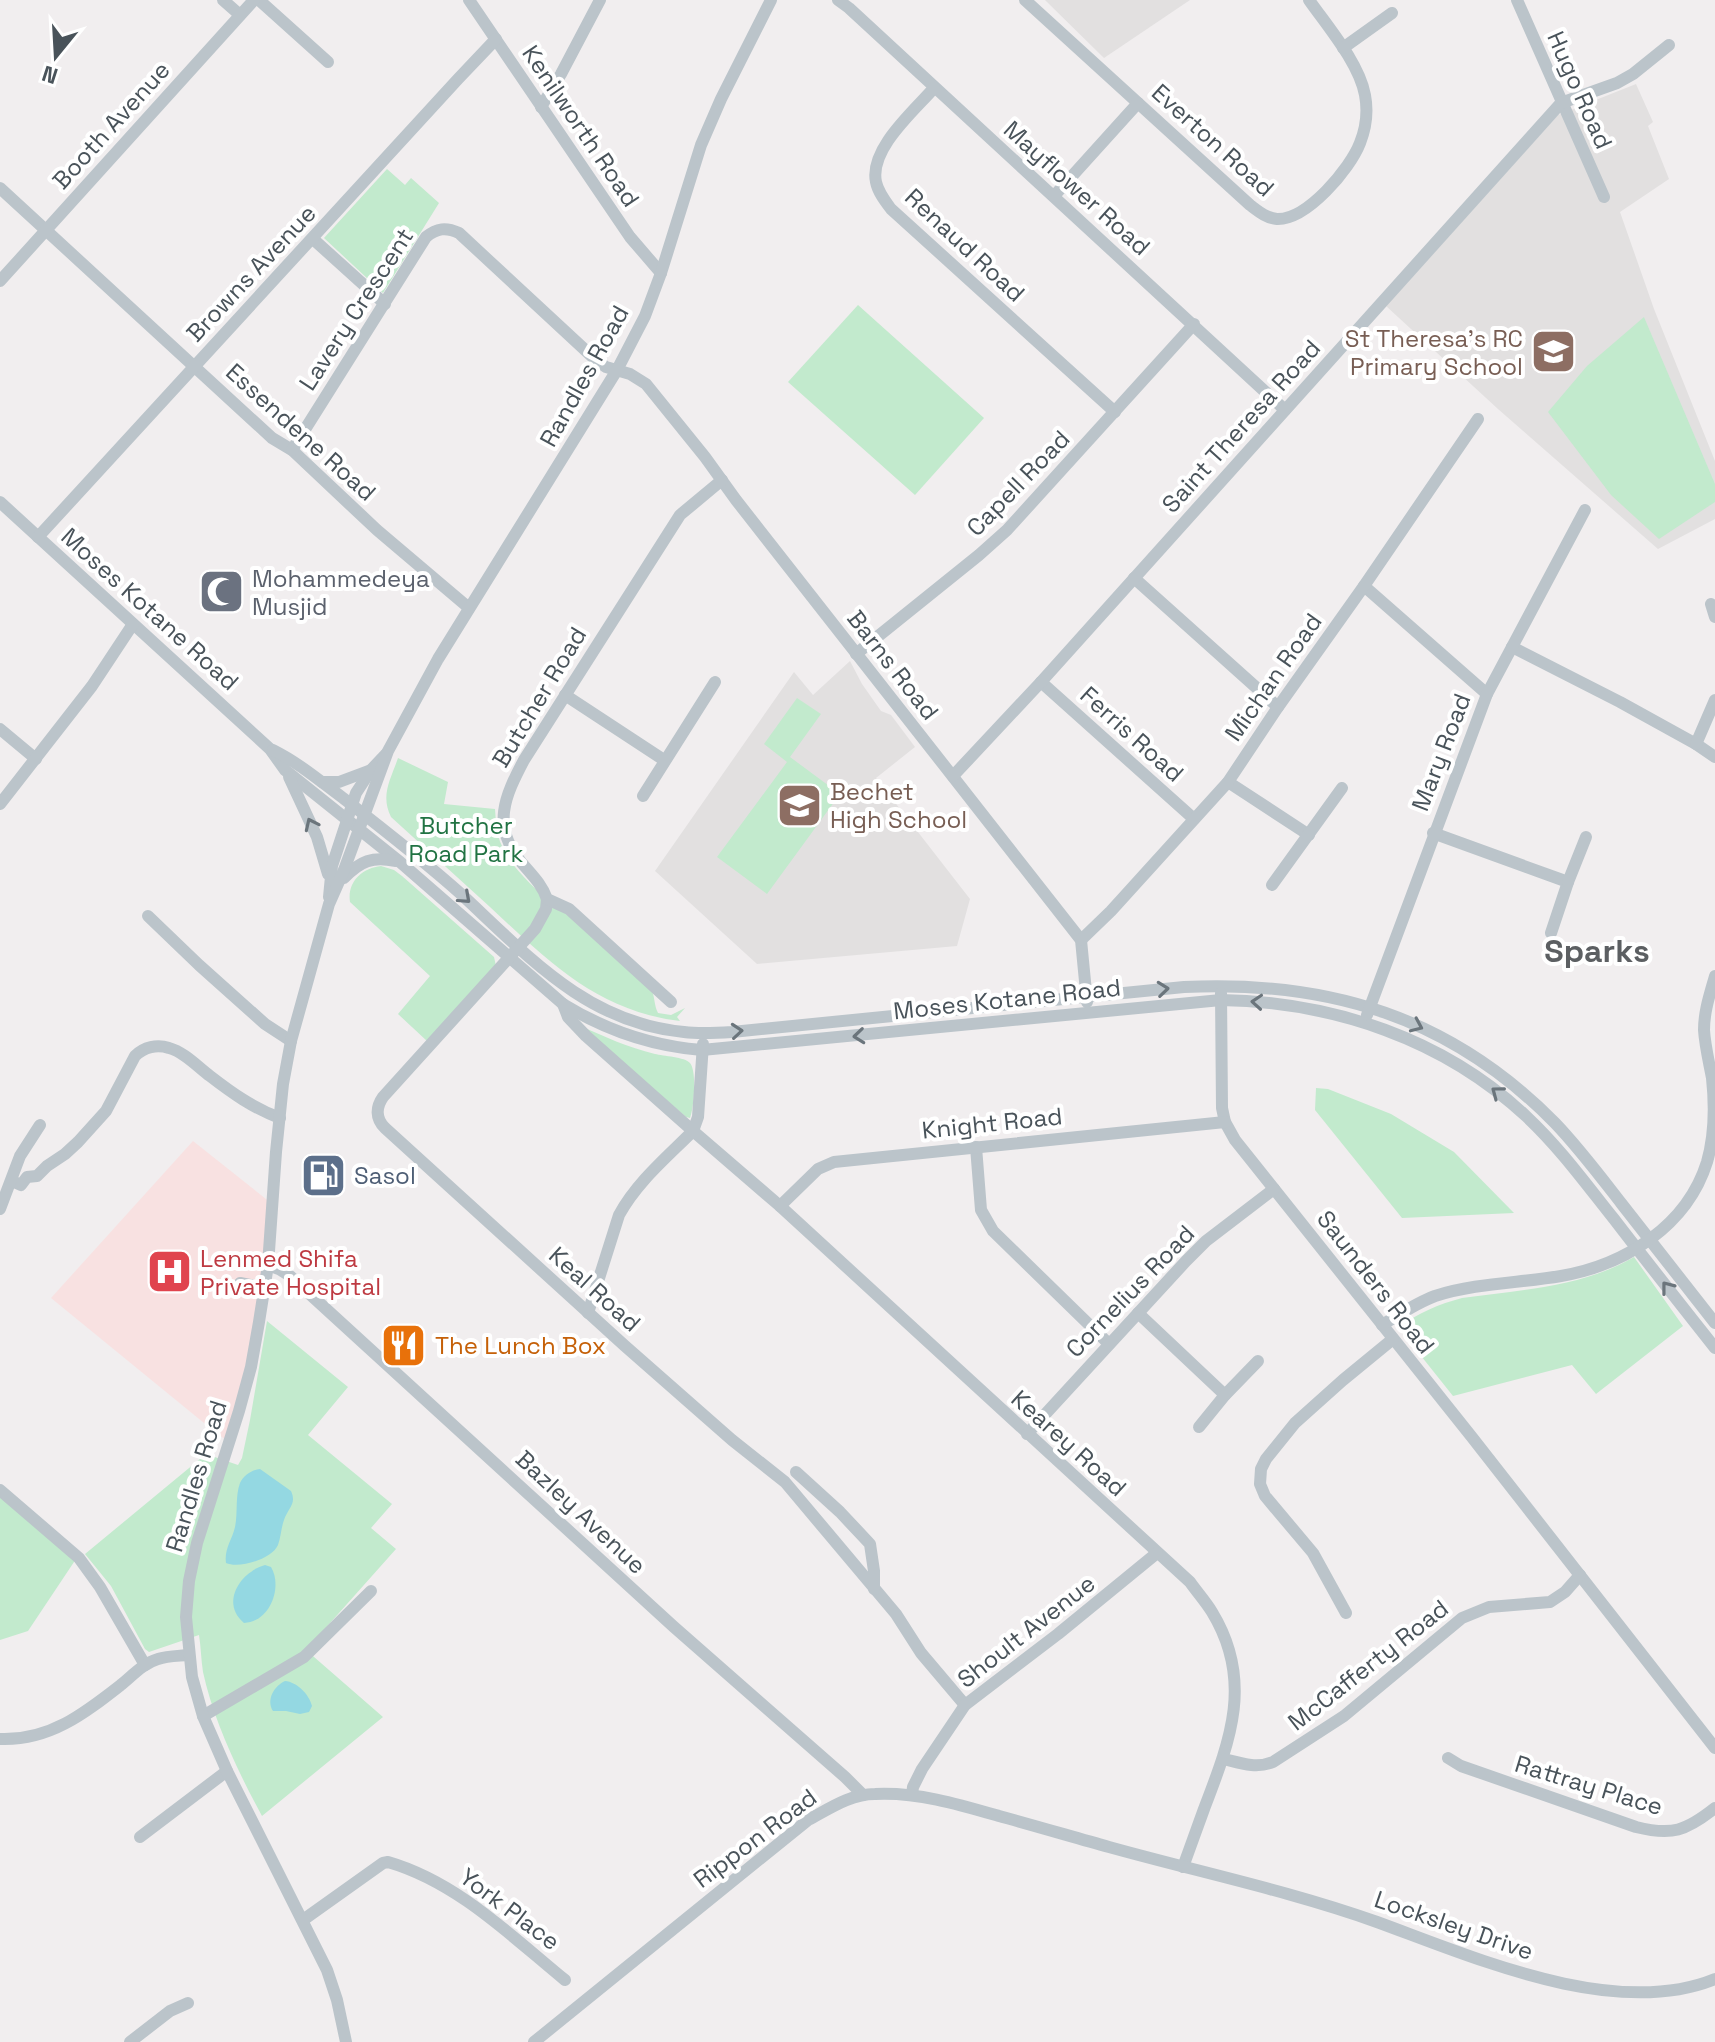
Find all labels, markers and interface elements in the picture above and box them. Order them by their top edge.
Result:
north arrow [16,16,96,96]
street label: Hugo Road [1540,26,1620,154]
street label: Kenilworth Road [515,39,647,213]
street label: Booth Avenue [45,55,177,195]
text: N [38,59,61,91]
street label: Everton Road [1145,77,1281,203]
street label: Mayflower Road [997,114,1157,262]
street label: Renaud Road [899,182,1031,308]
street label: Browns Avenue [180,198,322,348]
street label: Lavery Crescent [292,222,420,396]
street label: Randles Road [532,300,636,452]
place label: St Theresa's RC Primary School [1345,323,1523,382]
school or university icon: St Theresa's RC Primary School [1530,328,1578,376]
street label: Saint Theresa Road [1155,333,1327,519]
street label: Essendene Road [220,356,382,508]
street label: Capell Road [960,423,1076,543]
street label: Moses Kotane Road [55,521,245,697]
place label: Mohammedeya Musjid [252,563,430,622]
mosque icon: Mohammedeya Musjid [197,568,245,616]
street label: Barns Road [840,604,946,726]
street label: Michan Road [1217,607,1329,747]
street label: Butcher Road [485,621,593,773]
street label: Ferris Road [1074,679,1190,789]
street label: Mary Road [1404,689,1478,815]
place label: Bechet High School [830,776,967,835]
school or university icon: Bechet High School [775,781,823,829]
park label: Butcher Road Park [409,810,524,869]
one-way arrow [305,818,321,832]
one-way arrow [455,888,470,902]
district label: Sparks [1544,931,1650,971]
street label: Moses Kotane Road [892,972,1122,1026]
one-way arrow [1157,981,1170,998]
one-way arrow [1250,994,1263,1011]
one-way arrow [1409,1016,1423,1032]
one-way arrow [731,1023,744,1040]
one-way arrow [852,1027,865,1044]
one-way arrow [1491,1087,1506,1101]
street label: Knight Road [920,1100,1064,1146]
fuel station icon: Sasol [299,1151,347,1199]
place label: Sasol [354,1160,416,1191]
street label: Saunders Road [1310,1204,1442,1360]
street label: Cornelius Road [1059,1218,1201,1364]
street label: Keal Road [543,1240,647,1338]
place label: Lenmed Shifa Private Hospital [200,1243,381,1302]
hospital icon: Lenmed Shifa Private Hospital [145,1248,193,1296]
one-way arrow [1662,1282,1677,1296]
restaurant icon: The Lunch Box [380,1321,428,1369]
place label: The Lunch Box [435,1330,606,1361]
street label: Kearey Road [1005,1383,1133,1503]
street label: Randles Road [158,1396,234,1556]
street label: Bazley Avenue [509,1444,653,1580]
street label: Shoult Avenue [951,1568,1101,1694]
street label: McCafferty Road [1281,1593,1455,1737]
street label: Rattray Place [1511,1748,1667,1822]
street label: Rippon Road [687,1782,823,1894]
street label: York Place [454,1861,566,1957]
street label: Locksley Drive [1371,1883,1537,1967]

